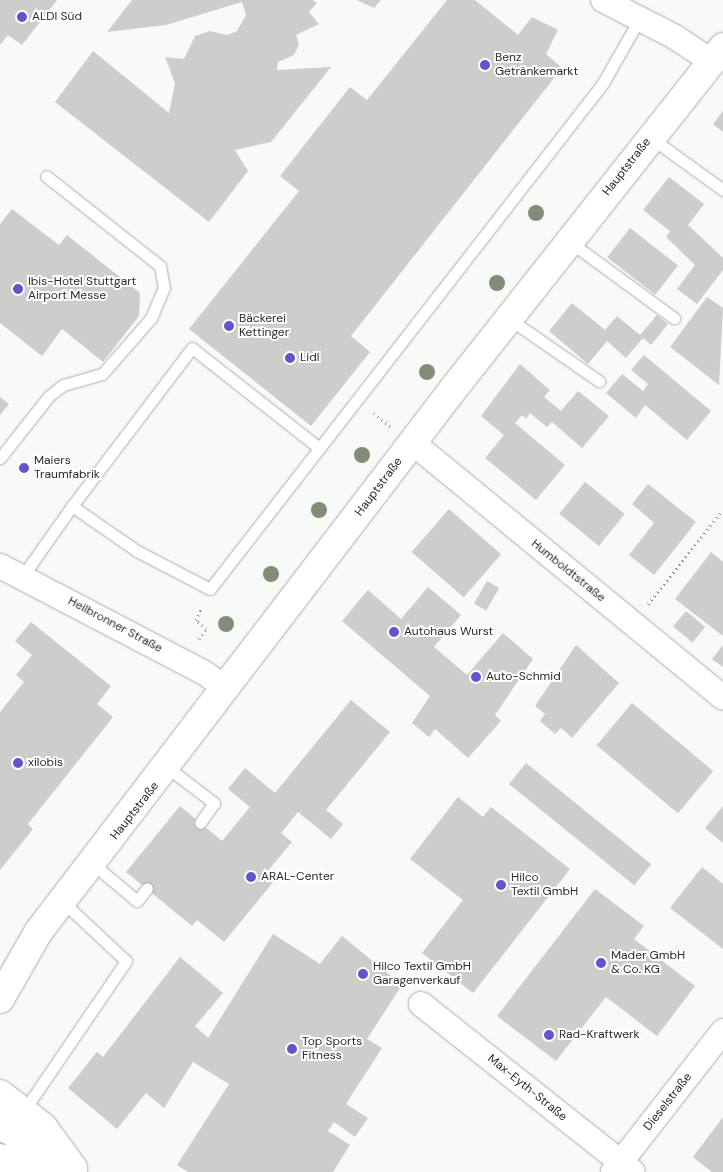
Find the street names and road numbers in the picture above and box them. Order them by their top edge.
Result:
street label: Hauptstraße [600,135,654,199]
street label: Hauptstraße [352,455,406,519]
street label: Humboldtstraße [528,537,608,605]
street label: Heilbronner Straße [65,594,165,656]
street label: Hauptstraße [108,779,162,843]
street label: Max-Eyth-Straße [484,1052,570,1124]
street label: Dieselstraße [641,1070,695,1134]

